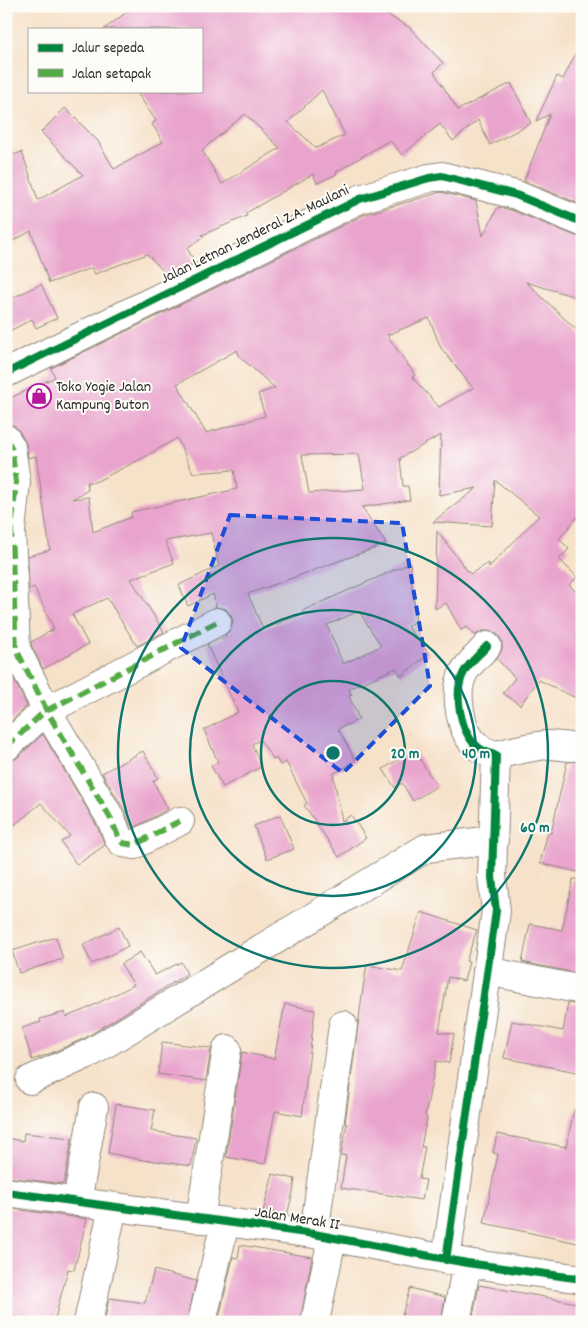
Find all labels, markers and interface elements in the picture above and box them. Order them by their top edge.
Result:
legend [28,28,202,92]
text: Jalur sepeda [72,38,145,60]
text: Jalan setapak [72,64,151,86]
street label: Jalan Letnan Jenderal Z.A. Maulani [157,179,353,291]
place label: Toko Yogie Jalan Kampung Buton [56,376,151,417]
shop icon: Toko Yogie Jalan Kampung Buton [26,383,52,409]
centre of rings [324,744,342,762]
text: 20 m [391,744,419,766]
text: 40 m [462,744,490,766]
text: 60 m [520,818,550,840]
street label: Jalan Merak II [253,1201,341,1237]

